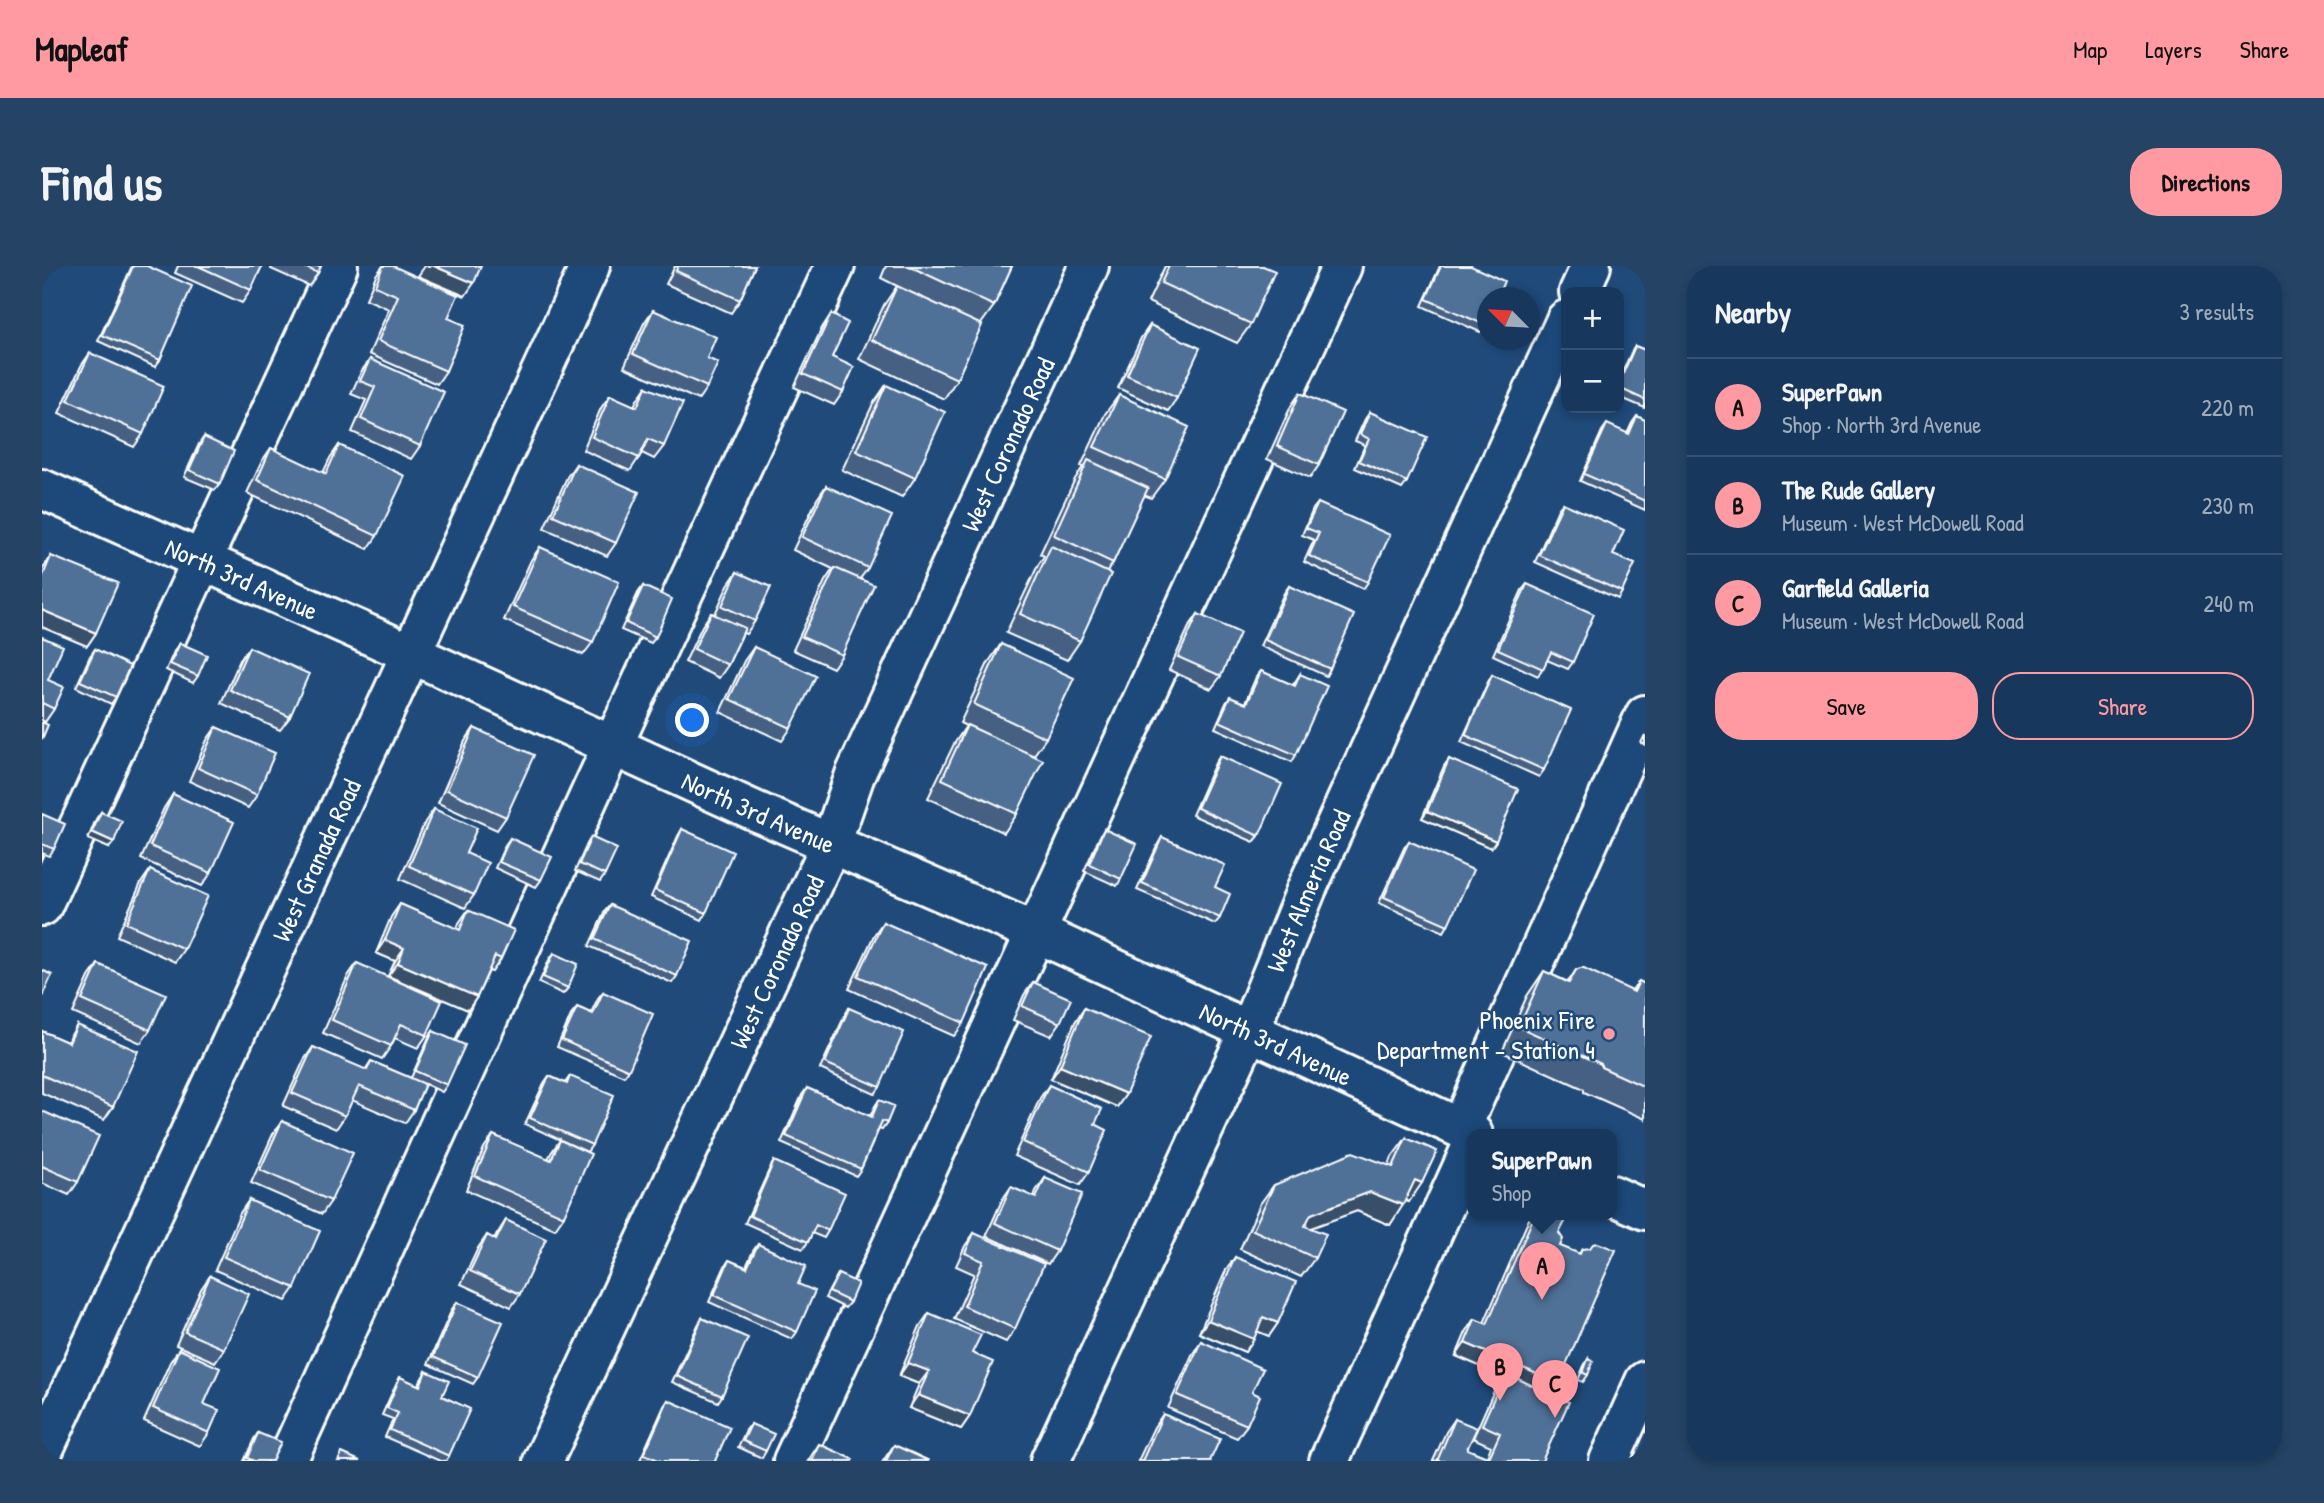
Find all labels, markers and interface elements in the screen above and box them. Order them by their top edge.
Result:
text: Mapleaf [35,27,128,71]
text: Map [2073,33,2107,65]
text: Layers [2145,33,2202,65]
text: Share [2240,33,2289,65]
button: Directions [2130,148,2282,216]
text: Find us [42,149,162,215]
north arrow [1477,287,1540,350]
map controls [1561,287,1624,413]
button: + [1561,287,1624,350]
text: Nearby [1715,292,1791,332]
text: 3 results [2179,296,2254,327]
button: − [1561,350,1624,413]
street label: West Coronado Road [952,352,1062,537]
text: SuperPawn [1782,374,1882,409]
text: A [1732,392,1744,423]
text: 220 m [2201,392,2254,423]
text: Shop · North 3rd Avenue [1782,409,1981,440]
text: The Rude Gallery [1782,472,1935,507]
text: B [1732,490,1744,521]
text: 230 m [2202,490,2254,521]
text: Museum · West McDowell Road [1782,507,2024,538]
street label: North 3rd Avenue [160,529,324,628]
text: Garfield Galleria [1782,570,1929,605]
text: C [1732,588,1744,619]
text: 240 m [2203,588,2254,619]
text: Museum · West McDowell Road [1782,605,2024,636]
button: Save [1715,672,1978,740]
button: Share [1992,672,2254,740]
your location [675,703,709,737]
street label: North 3rd Avenue [677,762,841,861]
street label: West Granada Road [263,773,368,947]
street label: West Almeria Road [1257,804,1358,977]
street label: West Coronado Road [720,869,832,1054]
street label: North 3rd Avenue [1194,993,1358,1093]
place label: Phoenix Fire Department - Station 4 [1377,1002,1595,1067]
marker: Phoenix Fire Department - Station 4 [1601,1026,1617,1042]
popup [1467,1129,1617,1220]
text: SuperPawn [1492,1142,1592,1177]
text: Shop [1492,1177,1531,1208]
pin: A [1519,1242,1565,1300]
pin: B [1477,1343,1523,1401]
pin: C [1532,1360,1578,1418]

